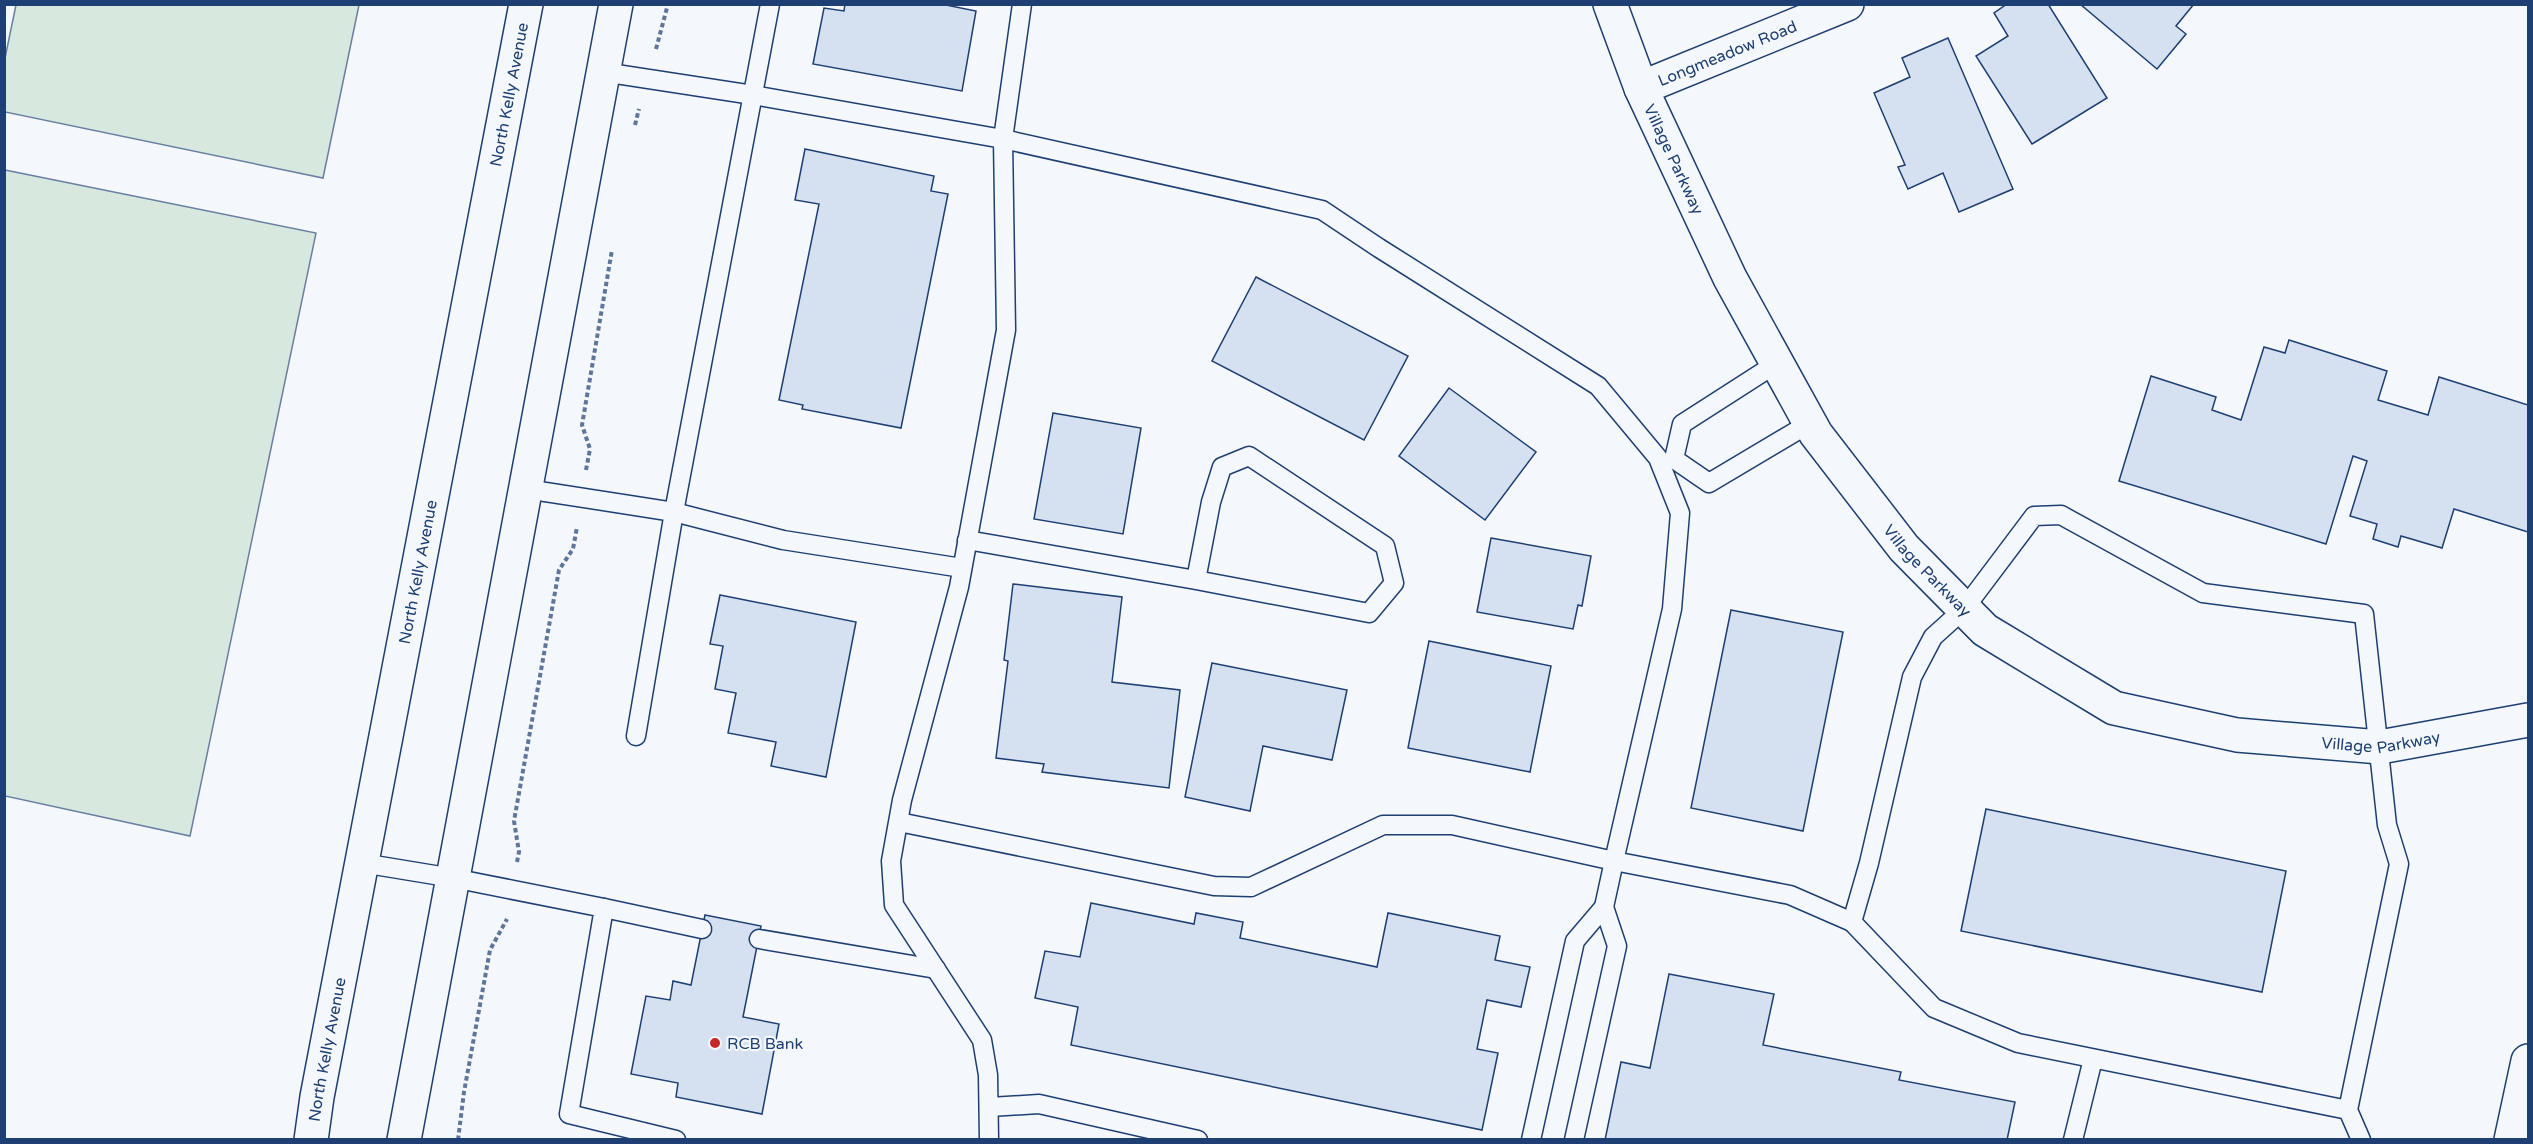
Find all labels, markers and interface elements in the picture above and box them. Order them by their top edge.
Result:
street label: Longmeadow Road [1655,17,1800,91]
street label: North Kelly Avenue [486,21,533,169]
street label: Village Parkway [1639,101,1708,218]
street label: North Kelly Avenue [395,498,442,646]
street label: Village Parkway [1879,521,1976,622]
street label: Village Parkway [2321,727,2442,758]
street label: North Kelly Avenue [305,976,351,1123]
place label: RCB Bank [727,1034,804,1054]
marker: RCB Bank [708,1036,722,1050]

